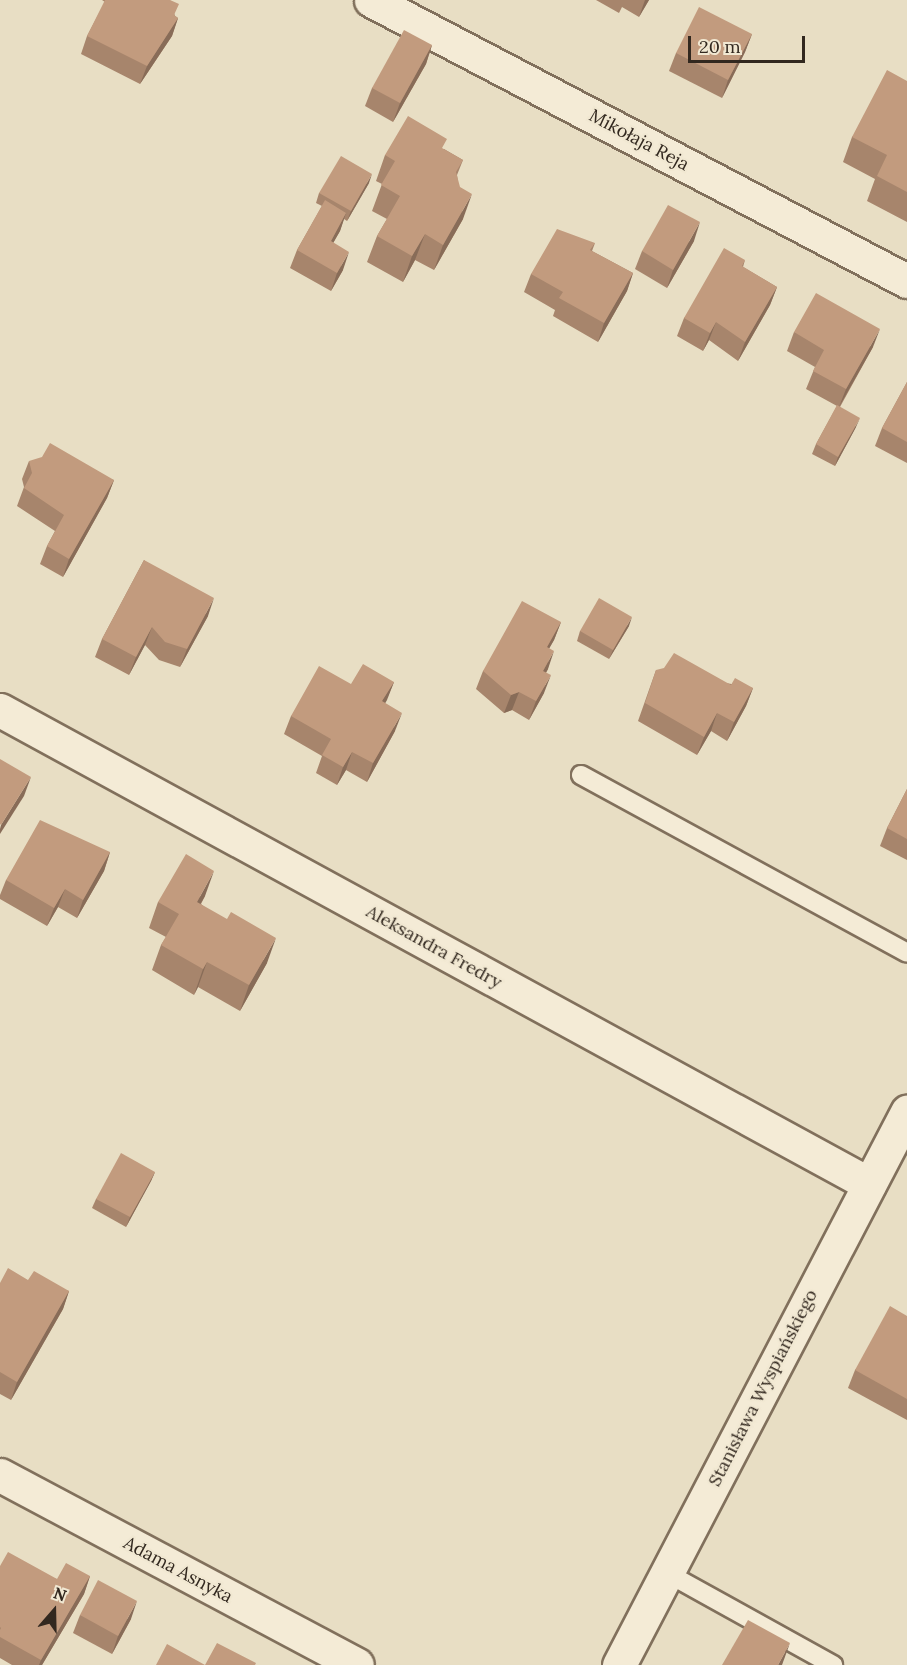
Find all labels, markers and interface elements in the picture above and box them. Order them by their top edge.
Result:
scale bar [691,24,808,62]
text: 20 m [699,35,741,58]
street label: Mikołaja Reja [585,105,693,175]
street label: Aleksandra Fredry [362,901,506,993]
street label: Stanisława Wyspiańskiego [704,1286,822,1490]
street label: Adama Asnyka [120,1532,236,1608]
north arrow [24,1581,84,1641]
text: N [51,1583,69,1606]

